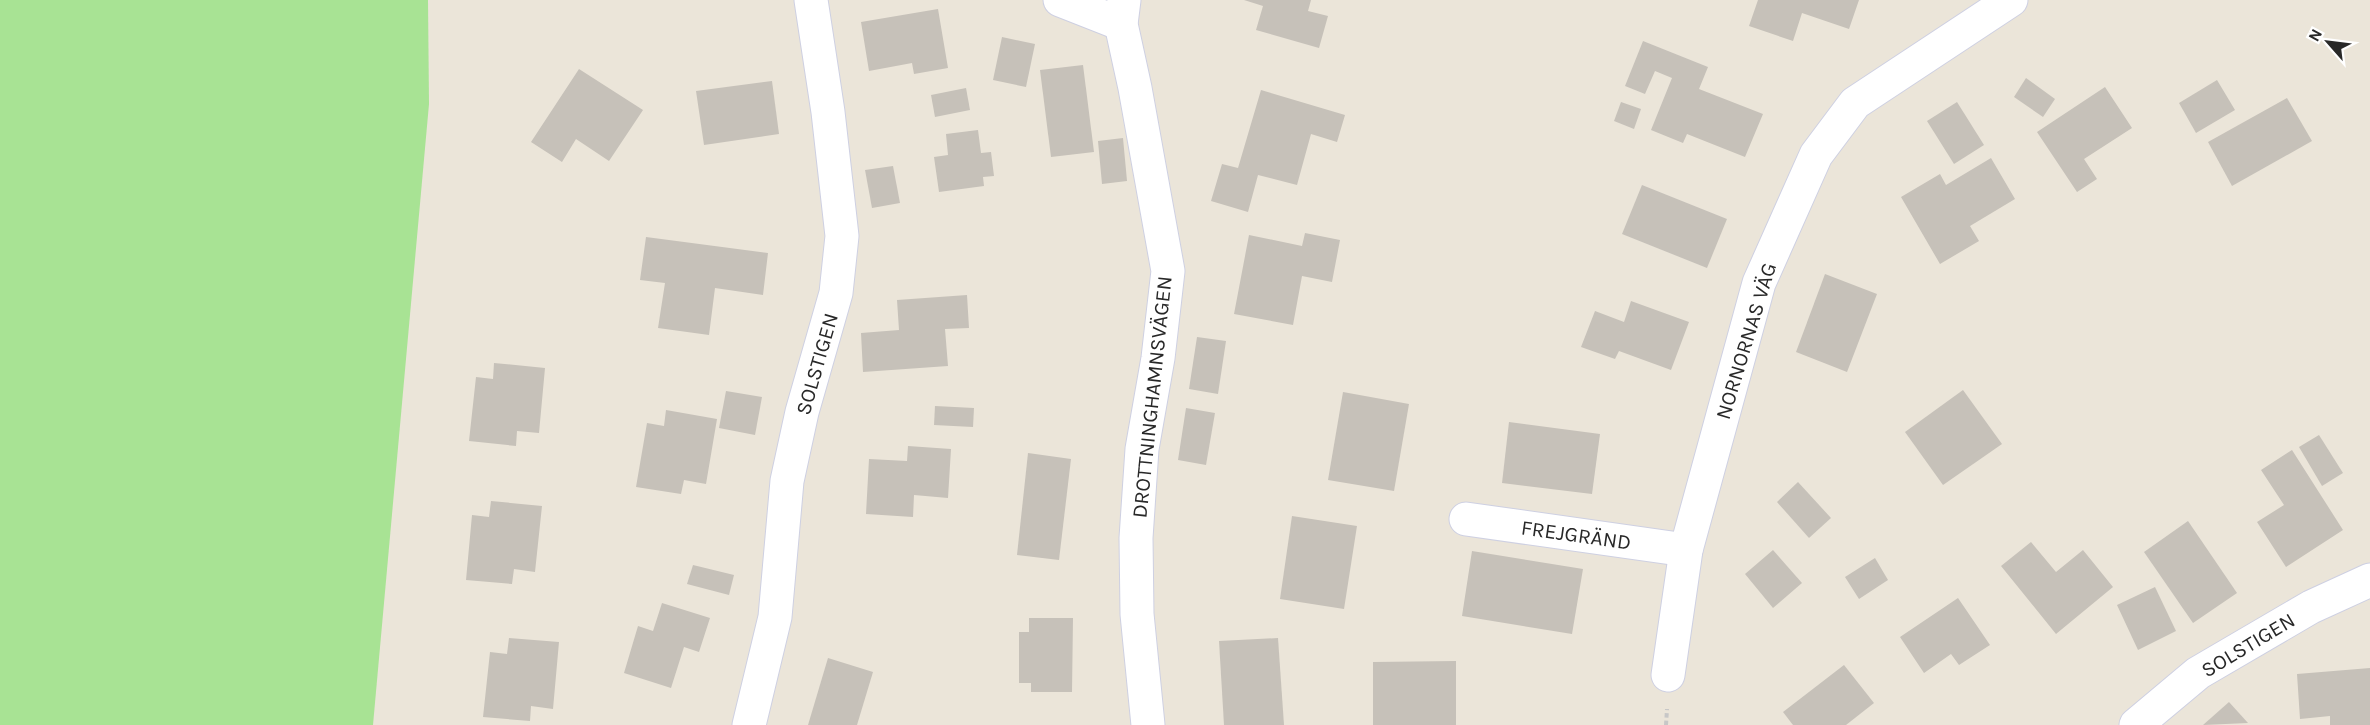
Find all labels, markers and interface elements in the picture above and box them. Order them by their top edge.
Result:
north arrow [2298,12,2358,72]
text: N [2304,26,2326,45]
street label: NORNORNAS VÄG [1711,260,1781,422]
street label: DROTTNINGHAMNSVÄGEN [1127,275,1177,519]
street label: SOLSTIGEN [791,310,843,418]
street label: FREJGRÄND [1519,515,1633,555]
street label: SOLSTIGEN [2197,608,2299,682]

